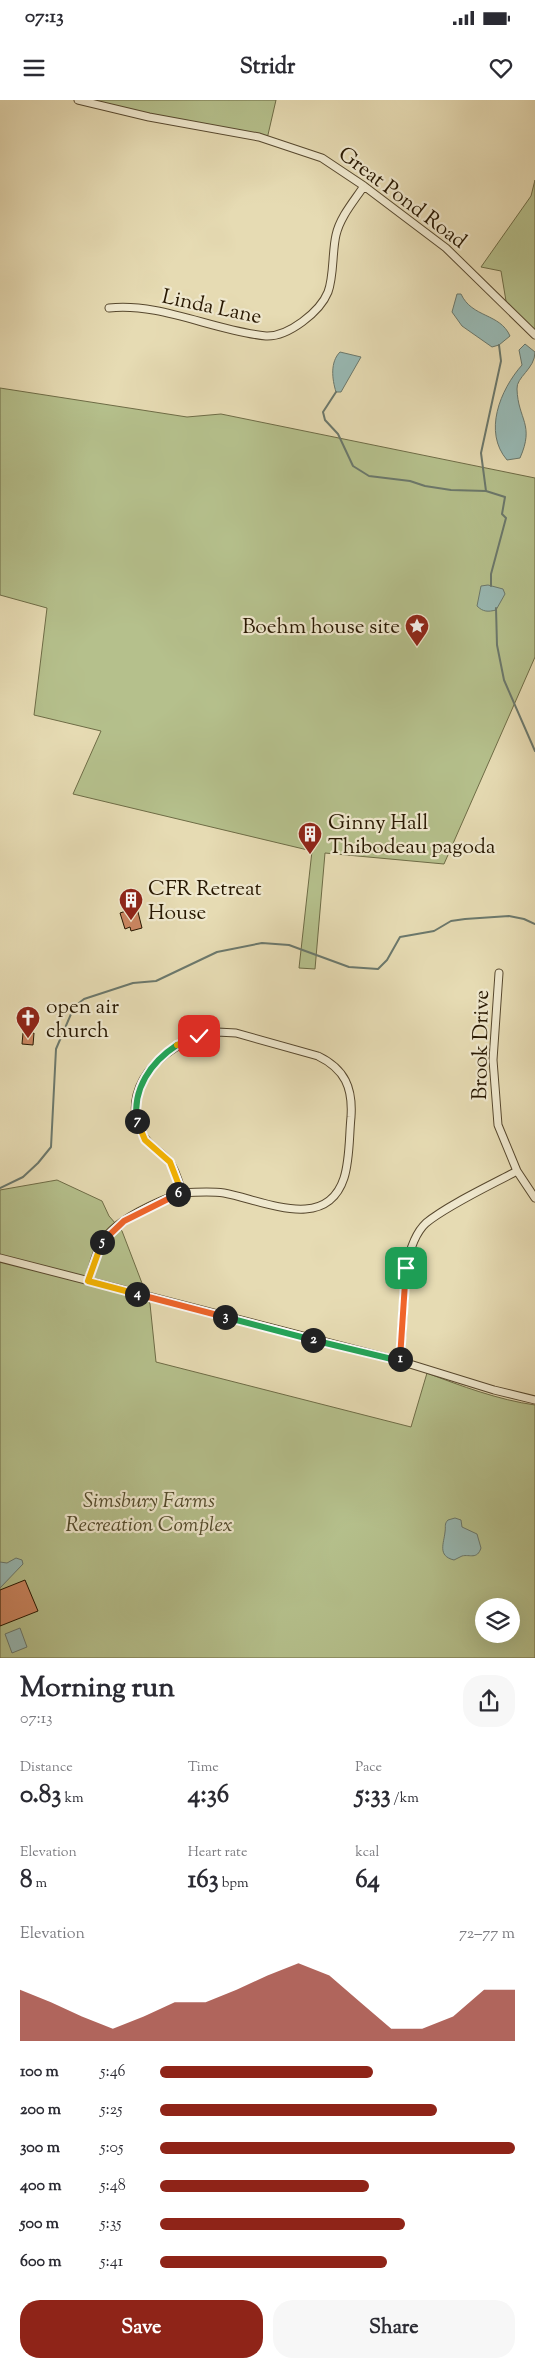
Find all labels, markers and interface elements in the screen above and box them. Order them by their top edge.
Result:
text: 07:13 [25,4,64,31]
text: Stridr [240,52,295,84]
icon: menu [20,54,48,82]
icon: heart [487,54,515,82]
street label: Great Pond Road [331,140,472,257]
street label: Linda Lane [159,283,264,333]
place label: Boehm house site [242,613,400,643]
place icon: Boehm house site [404,613,430,647]
place label: Ginny Hall Thibodeau pagoda [328,809,496,863]
building icon: Ginny Hall Thibodeau pagoda [297,821,323,855]
place label: CFR Retreat House [148,875,262,929]
building icon: CFR Retreat House [118,887,144,921]
street label: Brook Drive [466,990,498,1100]
place label: open air church [46,993,119,1047]
church icon: open air church [15,1005,41,1039]
pin [178,1015,220,1057]
icon: check [185,1022,213,1050]
pin: 7 [124,1108,150,1134]
text: 7 [134,1111,141,1131]
pin: 6 [166,1182,190,1206]
text: 6 [175,1184,182,1204]
pin: 5 [90,1230,114,1254]
text: 5 [100,1232,105,1252]
pin [385,1247,427,1289]
icon: arrive [392,1254,420,1282]
pin: 4 [124,1282,150,1306]
text: 4 [134,1284,141,1304]
pin: 3 [212,1304,238,1330]
text: 3 [223,1307,228,1327]
pin: 2 [300,1328,326,1352]
text: 2 [310,1330,317,1350]
pin: 1 [388,1346,412,1372]
text: 1 [398,1349,403,1369]
park label: Simsbury Farms Recreation Complex [65,1487,233,1541]
map controls [475,1598,520,1643]
button: layers [475,1598,520,1643]
text: Morning run [20,1669,175,1709]
button: share [463,1675,515,1727]
text: 07:13 [20,1708,53,1731]
text: Distance [20,1758,73,1778]
text: Time [188,1758,219,1778]
text: Pace [355,1758,382,1778]
text: 0.83 [20,1778,61,1814]
text: 4:36 [188,1778,229,1814]
text: 5:33 [355,1778,391,1814]
text: km [61,1789,84,1809]
text: /km [391,1789,419,1809]
text: Elevation [20,1843,77,1863]
text: Heart rate [188,1843,247,1863]
text: kcal [355,1843,379,1863]
text: 8 [20,1863,33,1899]
text: 163 [188,1863,219,1899]
text: 64 [355,1863,380,1899]
text: m [33,1874,47,1894]
text: bpm [219,1874,249,1894]
text: Elevation [20,1923,85,1946]
text: 72–77 m [459,1923,515,1946]
text: 100 m [20,2061,59,2084]
text: 5:46 [100,2061,126,2084]
text: 200 m [20,2099,61,2122]
text: 5:25 [100,2099,123,2122]
text: 300 m [20,2137,60,2160]
text: 5:05 [100,2137,123,2160]
text: 400 m [20,2175,62,2198]
text: 5:48 [100,2175,126,2198]
text: 500 m [20,2213,59,2236]
text: 5:35 [100,2213,122,2236]
text: 600 m [20,2251,62,2274]
text: 5:41 [100,2251,123,2274]
button: Save [20,2300,263,2358]
button: Share [273,2300,515,2358]

